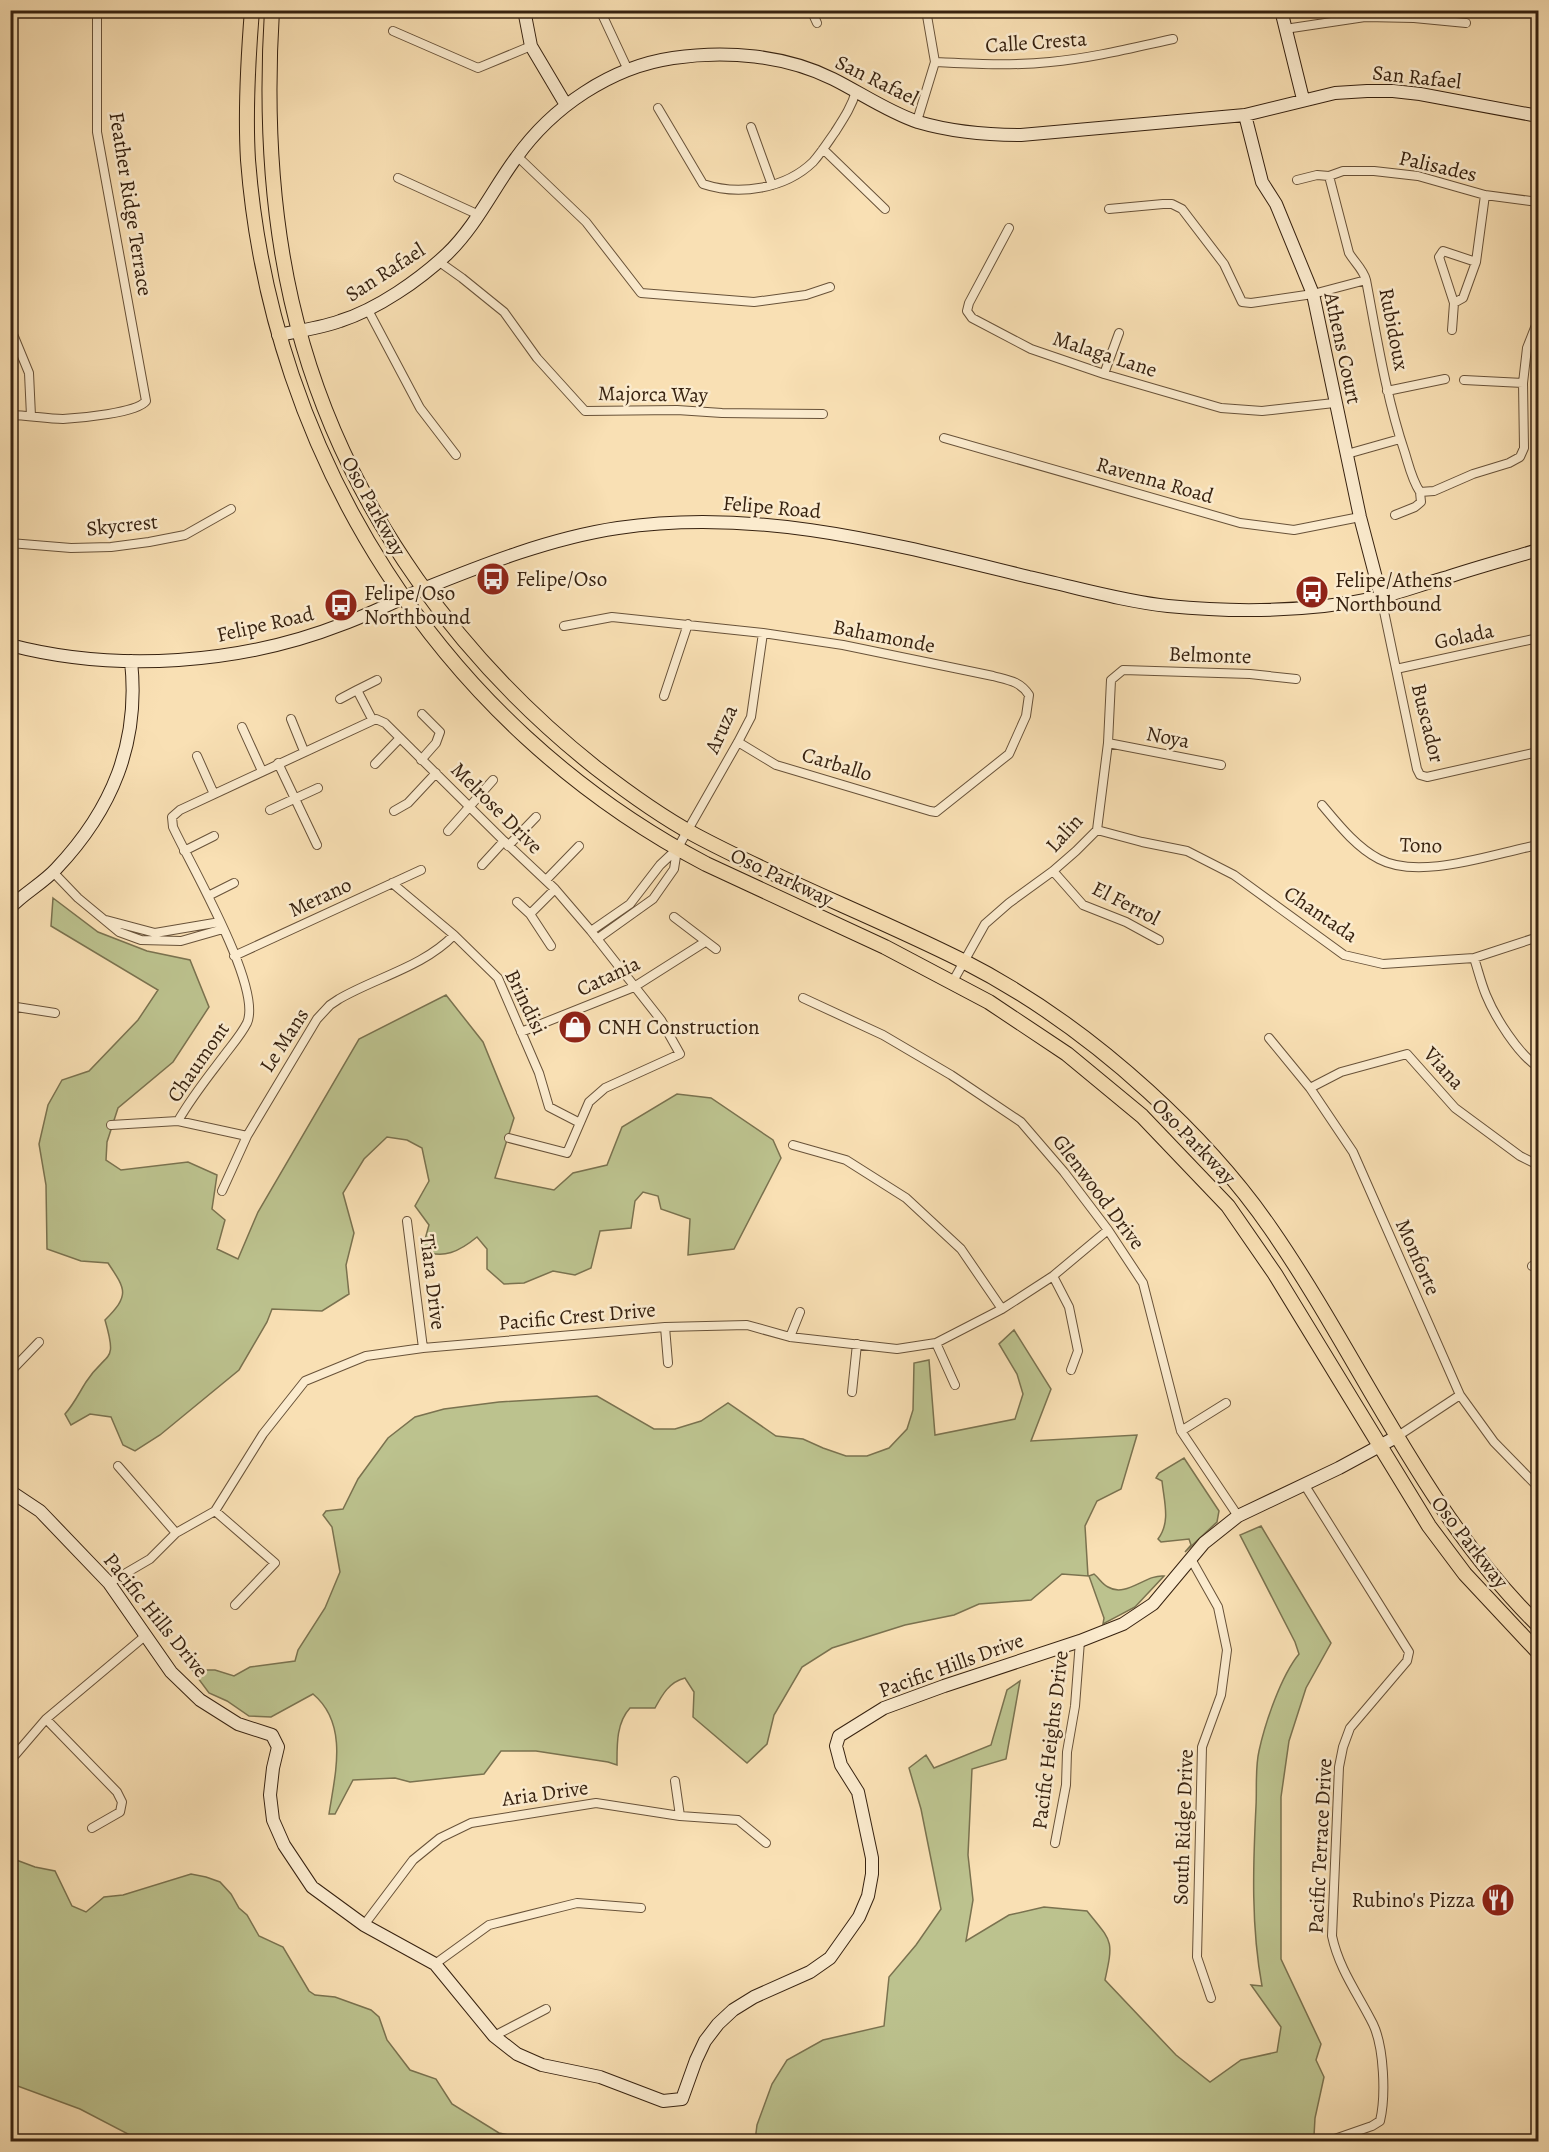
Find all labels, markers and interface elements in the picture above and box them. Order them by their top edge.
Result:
street label: Calle Cresta [984,24,1088,60]
street label: San Rafael [831,48,923,112]
street label: San Rafael [1371,58,1463,96]
street label: Feather Ridge Terrace [103,110,159,298]
street label: Palisades [1396,143,1480,189]
street label: San Rafael [340,236,430,308]
street label: Rubidoux [1372,285,1416,373]
street label: Athens Court [1317,289,1369,406]
street label: Malaga Lane [1049,324,1161,384]
street label: Majorca Way [598,379,709,409]
street label: Ravenna Road [1093,450,1218,510]
street label: Oso Parkway [335,451,413,562]
street label: Felipe Road [722,489,823,525]
street label: Skycrest [85,507,159,543]
bus stop icon: Felipe/Oso [475,561,511,597]
place label: Felipe/Oso [516,565,607,593]
place label: Felipe/Athens Northbound [1335,566,1452,618]
bus stop icon: Felipe/Athens Northbound [1294,574,1330,610]
place label: Felipe/Oso Northbound [364,579,471,631]
bus stop icon: Felipe/Oso Northbound [323,587,359,623]
street label: Felipe Road [214,599,317,649]
street label: Bahamonde [831,612,937,660]
street label: Golada [1432,616,1496,656]
street label: Belmonte [1168,640,1252,670]
street label: Buscador [1405,681,1451,765]
street label: Aruza [697,700,744,759]
street label: Noya [1144,719,1192,755]
street label: Carballo [798,740,876,788]
street label: Melrose Drive [445,756,549,860]
street label: Lalin [1039,808,1089,858]
street label: Tono [1399,830,1443,860]
street label: Oso Parkway [726,841,838,913]
street label: Merano [284,870,356,924]
street label: El Ferrol [1087,874,1165,932]
street label: Chantada [1279,879,1364,949]
street label: Catania [572,949,644,1003]
street label: Brindisi [498,965,554,1039]
street label: Le Mans [253,1002,315,1078]
shop icon: CNH Construction [557,1009,593,1045]
place label: CNH Construction [598,1013,759,1041]
street label: Chaumont [160,1016,236,1108]
street label: Viana [1417,1040,1471,1096]
street label: Oso Parkway [1146,1092,1243,1191]
street label: Glenwood Drive [1046,1129,1152,1255]
street label: Monforte [1389,1214,1447,1300]
street label: Tiara Drive [413,1233,453,1331]
street label: Pacific Crest Drive [497,1295,657,1337]
street label: Oso Parkway [1425,1490,1515,1595]
street label: Pacific Hills Drive [97,1547,215,1683]
street label: Pacific Hills Drive [874,1626,1028,1704]
street label: Pacific Heights Drive [1025,1649,1075,1831]
street label: South Ridge Drive [1166,1749,1200,1905]
street label: Pacific Terrace Drive [1301,1758,1339,1934]
street label: Aria Drive [499,1773,590,1813]
restaurant icon: Rubino's Pizza [1480,1882,1516,1918]
place label: Rubino's Pizza [1351,1886,1475,1914]

